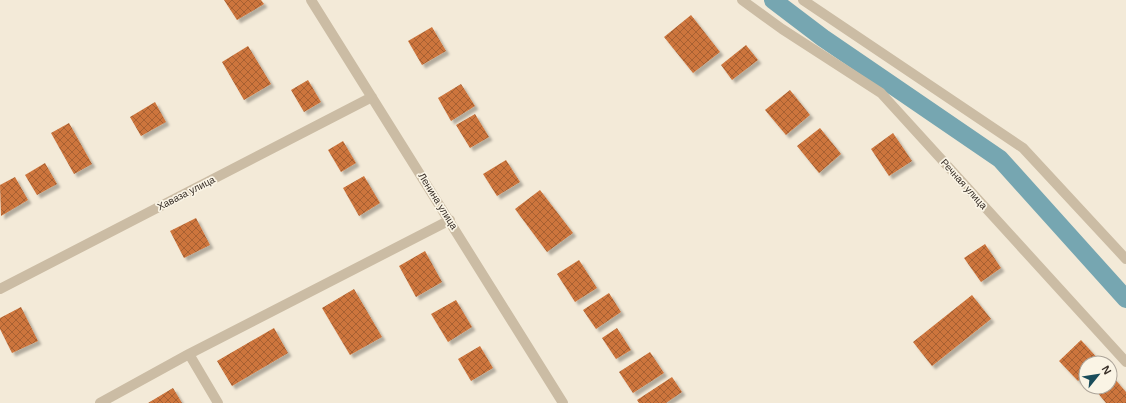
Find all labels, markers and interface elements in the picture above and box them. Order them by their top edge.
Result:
street label: Речная улица [939,157,990,212]
street label: Ленина улица [416,171,460,232]
street label: Хаваза улица [155,174,217,212]
north arrow [1078,355,1118,395]
text: N [1099,364,1114,376]

